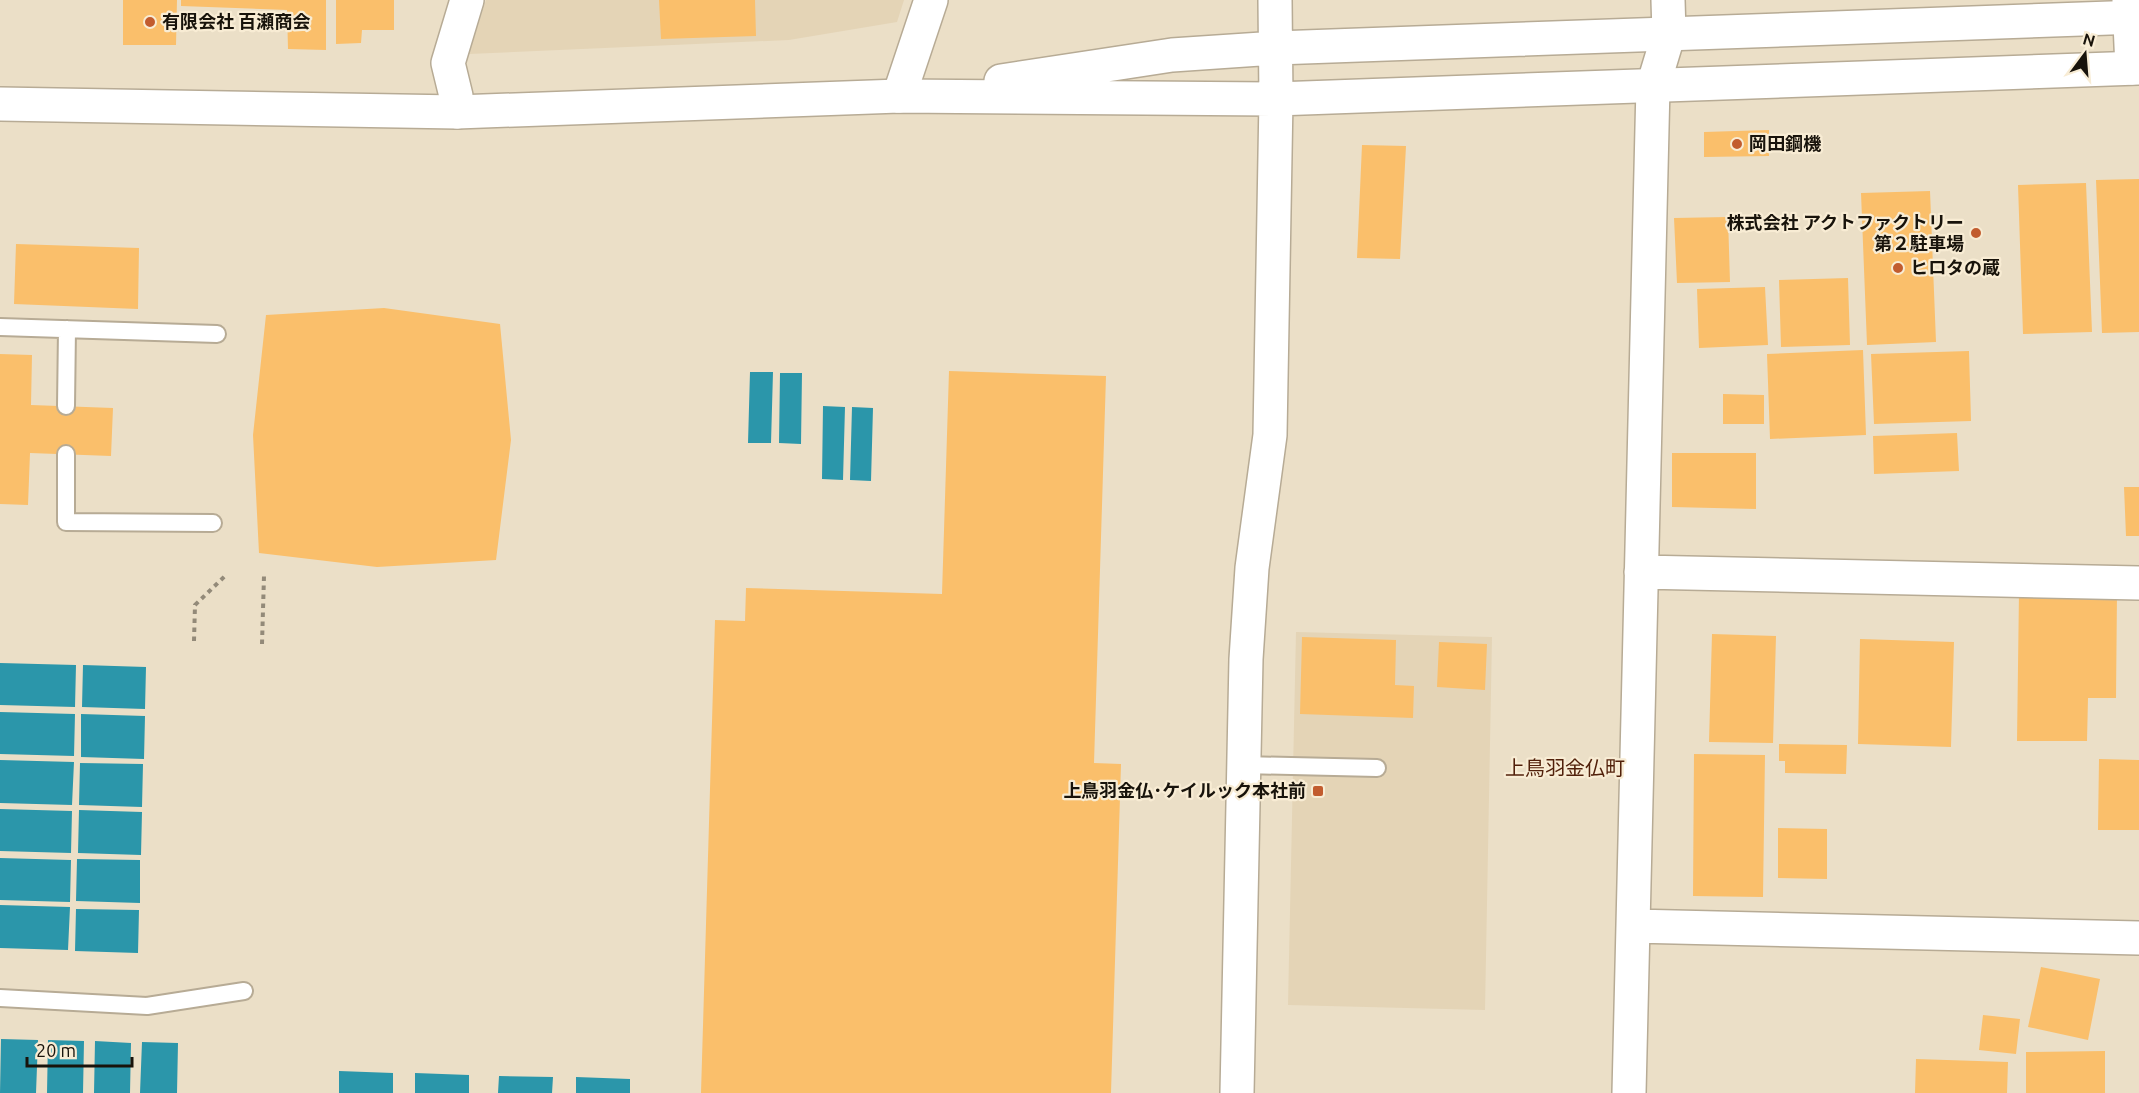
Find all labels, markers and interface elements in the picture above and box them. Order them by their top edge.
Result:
place label: 有限会社 百瀬商会 [162,11,310,31]
marker: 有限会社 百瀬商会 [143,15,157,29]
north arrow [2055,24,2115,84]
text: N [2081,29,2097,50]
place label: 岡田鋼機 [1749,133,1822,153]
marker: 岡田鋼機 [1730,137,1744,151]
place label: 株式会社 アクトファクトリー 第２駐車場 [1727,212,1964,253]
marker: 株式会社 アクトファクトリー 第２駐車場 [1969,226,1983,240]
place label: ヒロタの蔵 [1910,257,2000,277]
marker: ヒロタの蔵 [1891,261,1905,275]
district label: 上鳥羽金仏町 [1505,756,1625,779]
place label: 上鳥羽金仏･ケイルック本社前 [1063,780,1306,800]
marker: 上鳥羽金仏･ケイルック本社前 [1311,784,1325,798]
scale bar [27,1030,132,1068]
text: 20 m [36,1040,76,1060]

